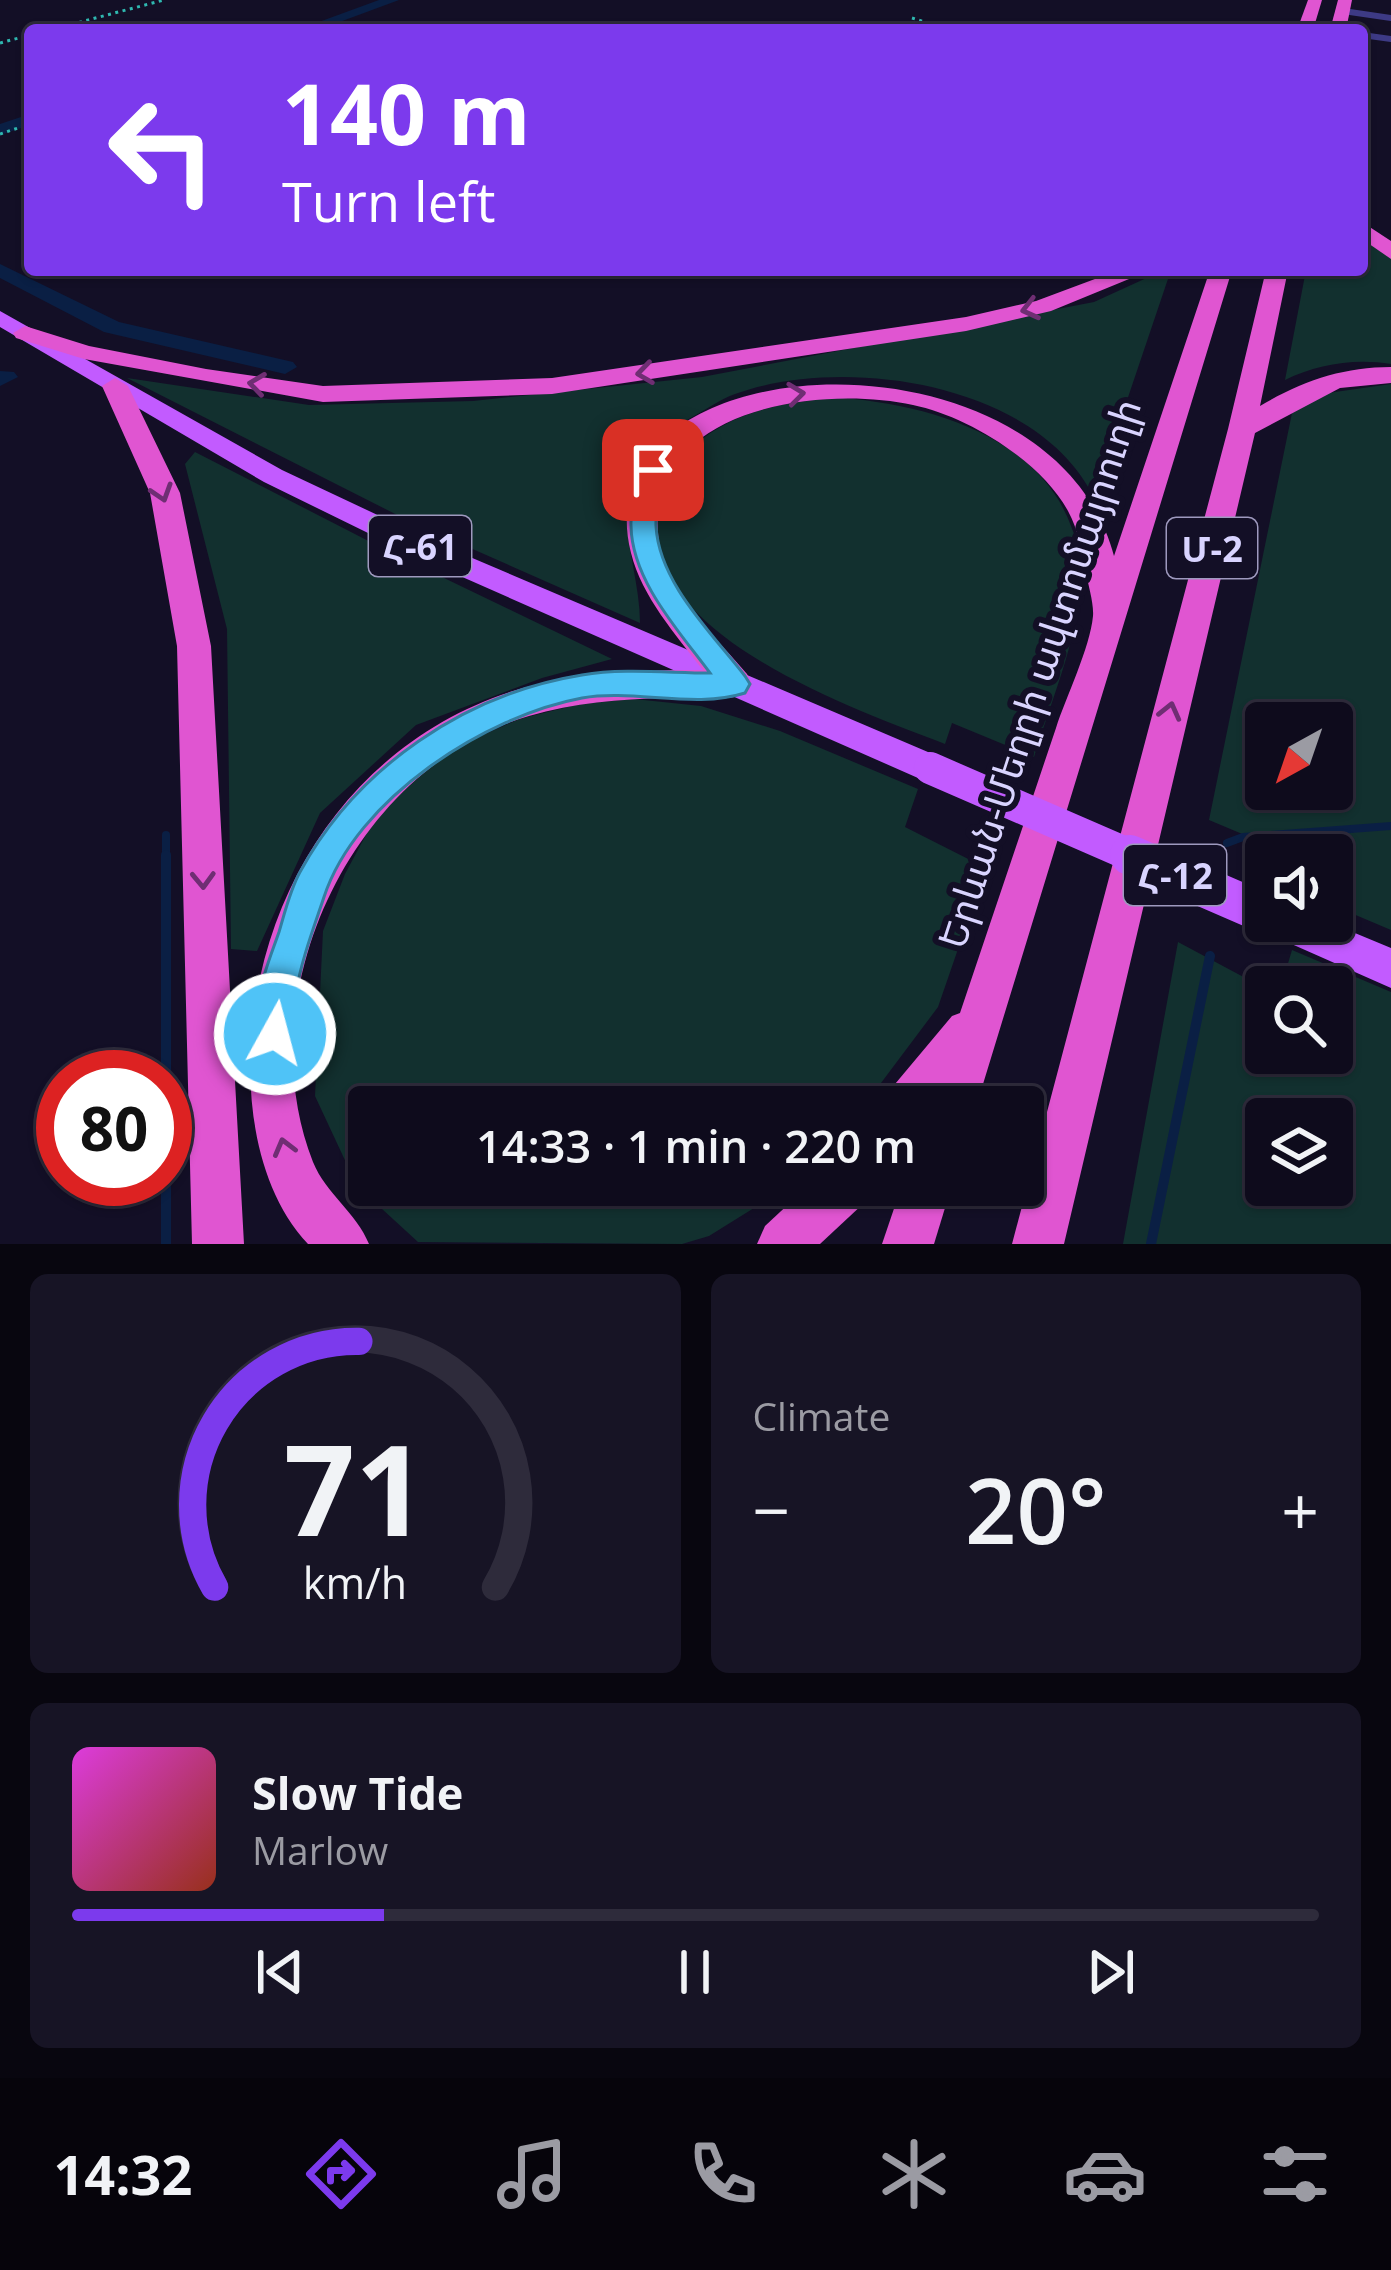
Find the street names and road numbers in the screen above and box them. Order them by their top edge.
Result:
street label: Երևան-Մեղրի ավտոմայրուղի [924,391,1152,955]
road number: Հ-61 [369,516,471,576]
road number: Մ-2 [1167,518,1257,578]
road number: Հ-12 [1124,845,1226,905]

